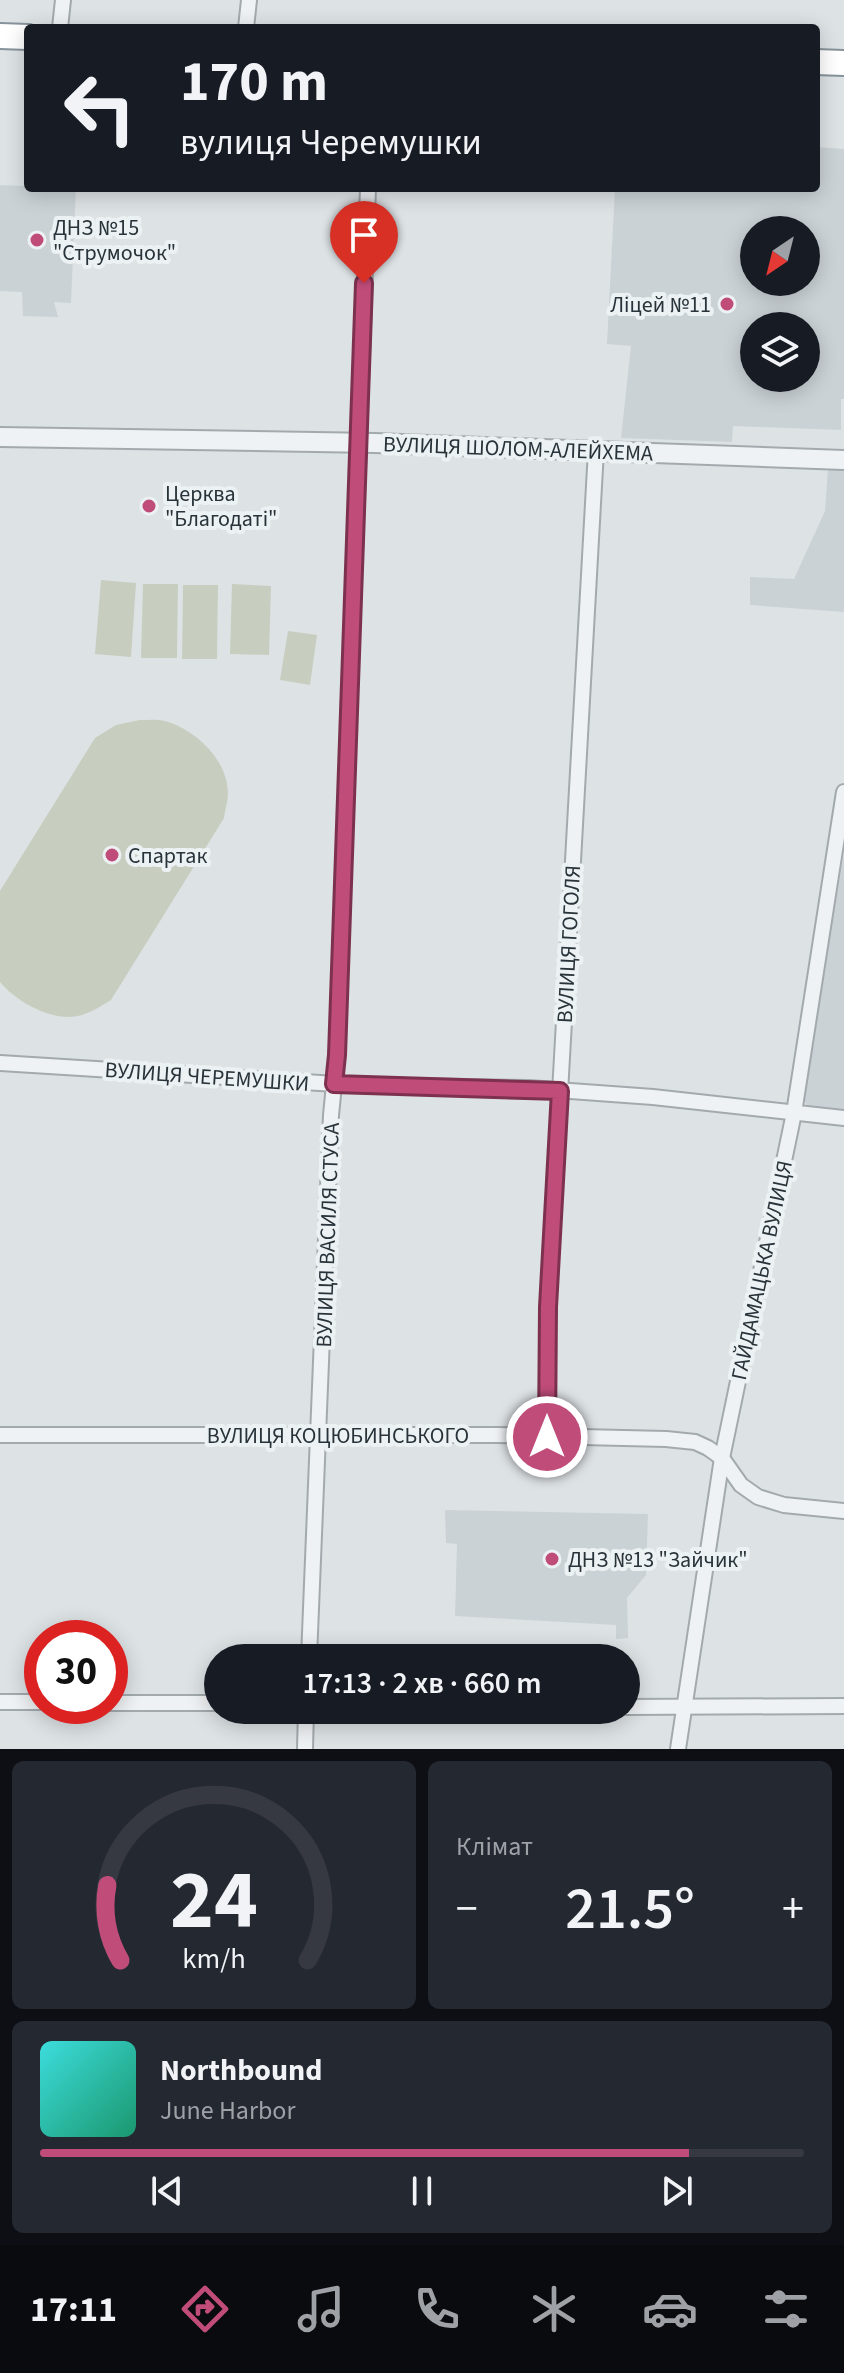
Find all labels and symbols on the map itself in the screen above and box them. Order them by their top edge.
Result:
pin [330,201,398,283]
place label: ДНЗ №15 "Струмочок" [53,212,176,269]
north arrow [740,216,820,296]
marker: ДНЗ №15 "Струмочок" [28,231,46,249]
place label: Ліцей №11 [610,289,711,321]
marker: Ліцей №11 [718,295,736,313]
street label: ВУЛИЦЯ ШОЛОМ-АЛЕЙХЕМА [382,428,654,470]
place label: Церква "Благодаті" [165,478,277,535]
marker: Церква "Благодаті" [140,497,158,515]
place label: Спартак [128,840,207,872]
marker: Спартак [103,846,121,864]
street label: ВУЛИЦЯ ГОГОЛЯ [549,864,589,1024]
street label: ВУЛИЦЯ ЧЕРЕМУШКИ [104,1054,310,1100]
street label: ВУЛИЦЯ ВАСИЛЯ СТУСА [308,1122,348,1348]
street label: ГАЙДАМАЦЬКА ВУЛИЦЯ [723,1157,801,1383]
position arrow [505,1395,589,1479]
street label: ВУЛИЦЯ КОЦЮБИНСЬКОГО [207,1420,469,1452]
place label: ДНЗ №13 "Зайчик" [568,1544,748,1576]
marker: ДНЗ №13 "Зайчик" [543,1550,561,1568]
speed limit sign: 30 [24,1620,128,1724]

